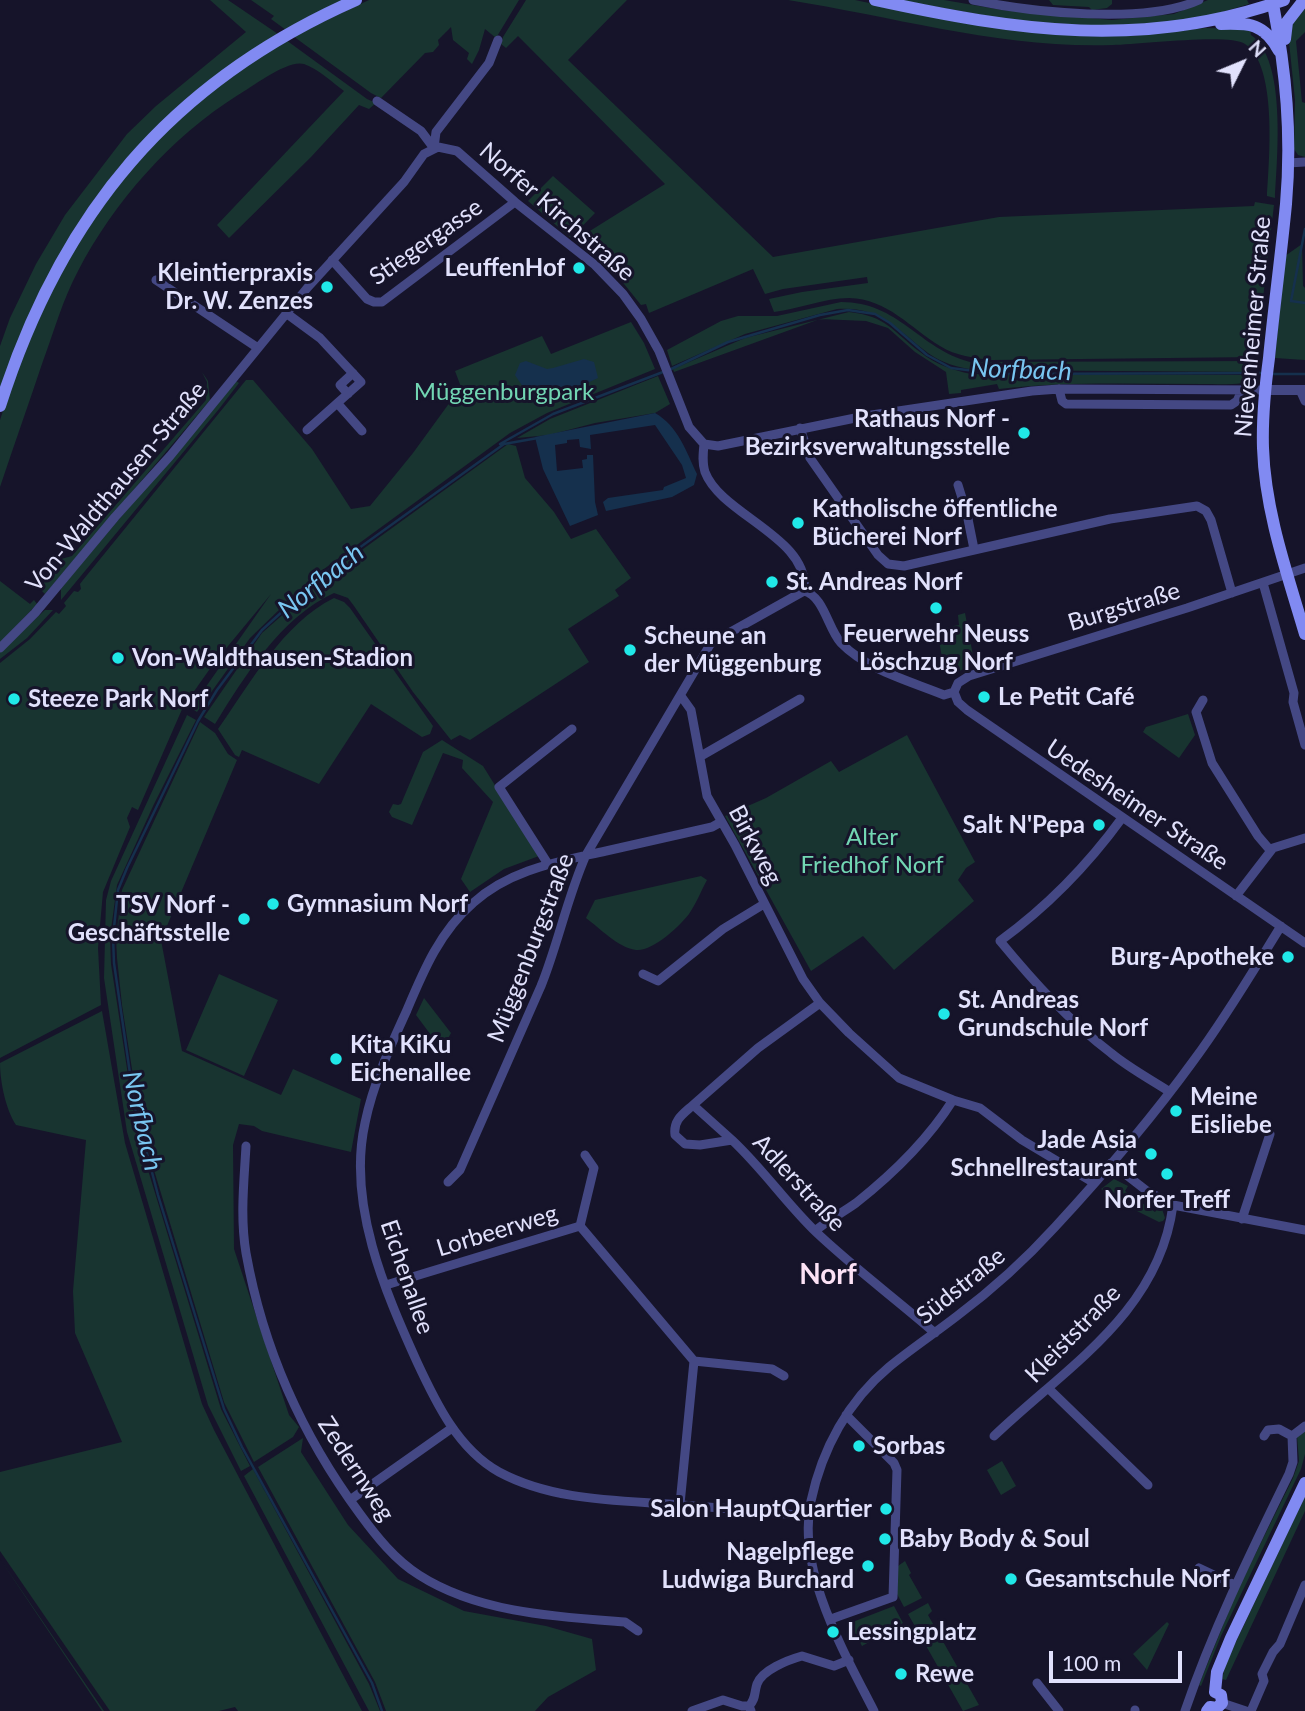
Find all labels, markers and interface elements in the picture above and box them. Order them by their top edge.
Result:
north arrow [1207,28,1277,98]
text: N [1244,35,1271,62]
street label: Norfer Kirchstraße [473,137,641,287]
street label: Stiegergasse [364,193,488,291]
street label: Nievenheimer Straße [1229,215,1277,439]
place label: LeuffenHof [444,254,565,282]
place label: Kleintierpraxis Dr. W. Zenzes [157,259,313,315]
marker: LeuffenHof [571,260,587,276]
marker: Kleintierpraxis Dr. W. Zenzes [319,279,335,295]
water label: Norfbach [970,353,1072,387]
street label: Von-Waldthausen-Straße [20,376,212,598]
park label: Müggenburgpark [414,378,594,406]
place label: Rathaus Norf - Bezirksverwaltungsstelle [745,405,1010,461]
marker: Rathaus Norf - Bezirksverwaltungsstelle [1016,425,1032,441]
place label: Katholische öffentliche Bücherei Norf [812,495,1058,551]
marker: Katholische öffentliche Bücherei Norf [790,515,806,531]
water label: Norfbach [272,537,370,625]
place label: St. Andreas Norf [786,568,962,596]
marker: St. Andreas Norf [764,574,780,590]
street label: Burgstraße [1064,576,1184,638]
marker: Feuerwehr Neuss Löschzug Norf [928,600,944,616]
place label: Feuerwehr Neuss Löschzug Norf [843,620,1029,676]
place label: Scheune an der Müggenburg [644,622,821,678]
marker: Scheune an der Müggenburg [622,642,638,658]
place label: Von-Waldthausen-Stadion [132,644,413,672]
marker: Von-Waldthausen-Stadion [110,650,126,666]
place label: Le Petit Café [998,683,1135,711]
place label: Steeze Park Norf [28,685,208,713]
marker: Le Petit Café [976,689,992,705]
marker: Steeze Park Norf [6,691,22,707]
street label: Uedesheimer Straße [1040,733,1234,877]
street label: Birkweg [722,800,788,890]
place label: Salt N'Pepa [963,811,1085,839]
marker: Salt N'Pepa [1091,817,1107,833]
park label: Alter Friedhof Norf [800,823,944,879]
street label: Müggenburgstraße [482,849,580,1047]
place label: Gymnasium Norf [287,890,468,918]
place label: TSV Norf - Geschäftsstelle [68,891,230,947]
marker: Gymnasium Norf [265,896,281,912]
marker: TSV Norf - Geschäftsstelle [236,911,252,927]
place label: Burg-Apotheke [1110,943,1274,971]
marker: Burg-Apotheke [1280,949,1296,965]
place label: St. Andreas Grundschule Norf [958,986,1148,1042]
marker: St. Andreas Grundschule Norf [936,1006,952,1022]
place label: Kita KiKu Eichenallee [350,1031,471,1087]
marker: Kita KiKu Eichenallee [328,1051,344,1067]
water label: Norfbach [115,1068,169,1174]
place label: Meine Eisliebe [1190,1083,1272,1139]
marker: Meine Eisliebe [1168,1103,1184,1119]
place label: Jade Asia Schnellrestaurant [951,1126,1137,1182]
street label: Adlerstraße [747,1128,851,1238]
marker: Jade Asia Schnellrestaurant [1143,1146,1159,1162]
marker: Norfer Treff [1159,1166,1175,1182]
place label: Norfer Treff [1104,1186,1230,1214]
street label: Lorbeerweg [433,1199,561,1263]
street label: Eichenallee [374,1216,440,1338]
street label: Südstraße [911,1242,1011,1330]
district label: Norf [799,1258,857,1292]
street label: Kleiststraße [1019,1279,1127,1389]
street label: Zedernweg [312,1411,400,1527]
place label: Sorbas [873,1432,945,1460]
marker: Sorbas [851,1438,867,1454]
place label: Salon HauptQuartier [650,1495,872,1523]
marker: Salon HauptQuartier [878,1501,894,1517]
place label: Baby Body & Soul [899,1525,1090,1553]
marker: Baby Body & Soul [877,1531,893,1547]
place label: Nagelpflege Ludwiga Burchard [662,1538,854,1594]
marker: Nagelpflege Ludwiga Burchard [860,1558,876,1574]
place label: Gesamtschule Norf [1025,1565,1230,1593]
marker: Gesamtschule Norf [1003,1571,1019,1587]
place label: Lessingplatz [847,1618,977,1646]
marker: Lessingplatz [825,1624,841,1640]
scale bar [1053,1638,1186,1682]
text: 100 m [1062,1650,1121,1675]
place label: Rewe [915,1660,974,1688]
marker: Rewe [893,1666,909,1682]

